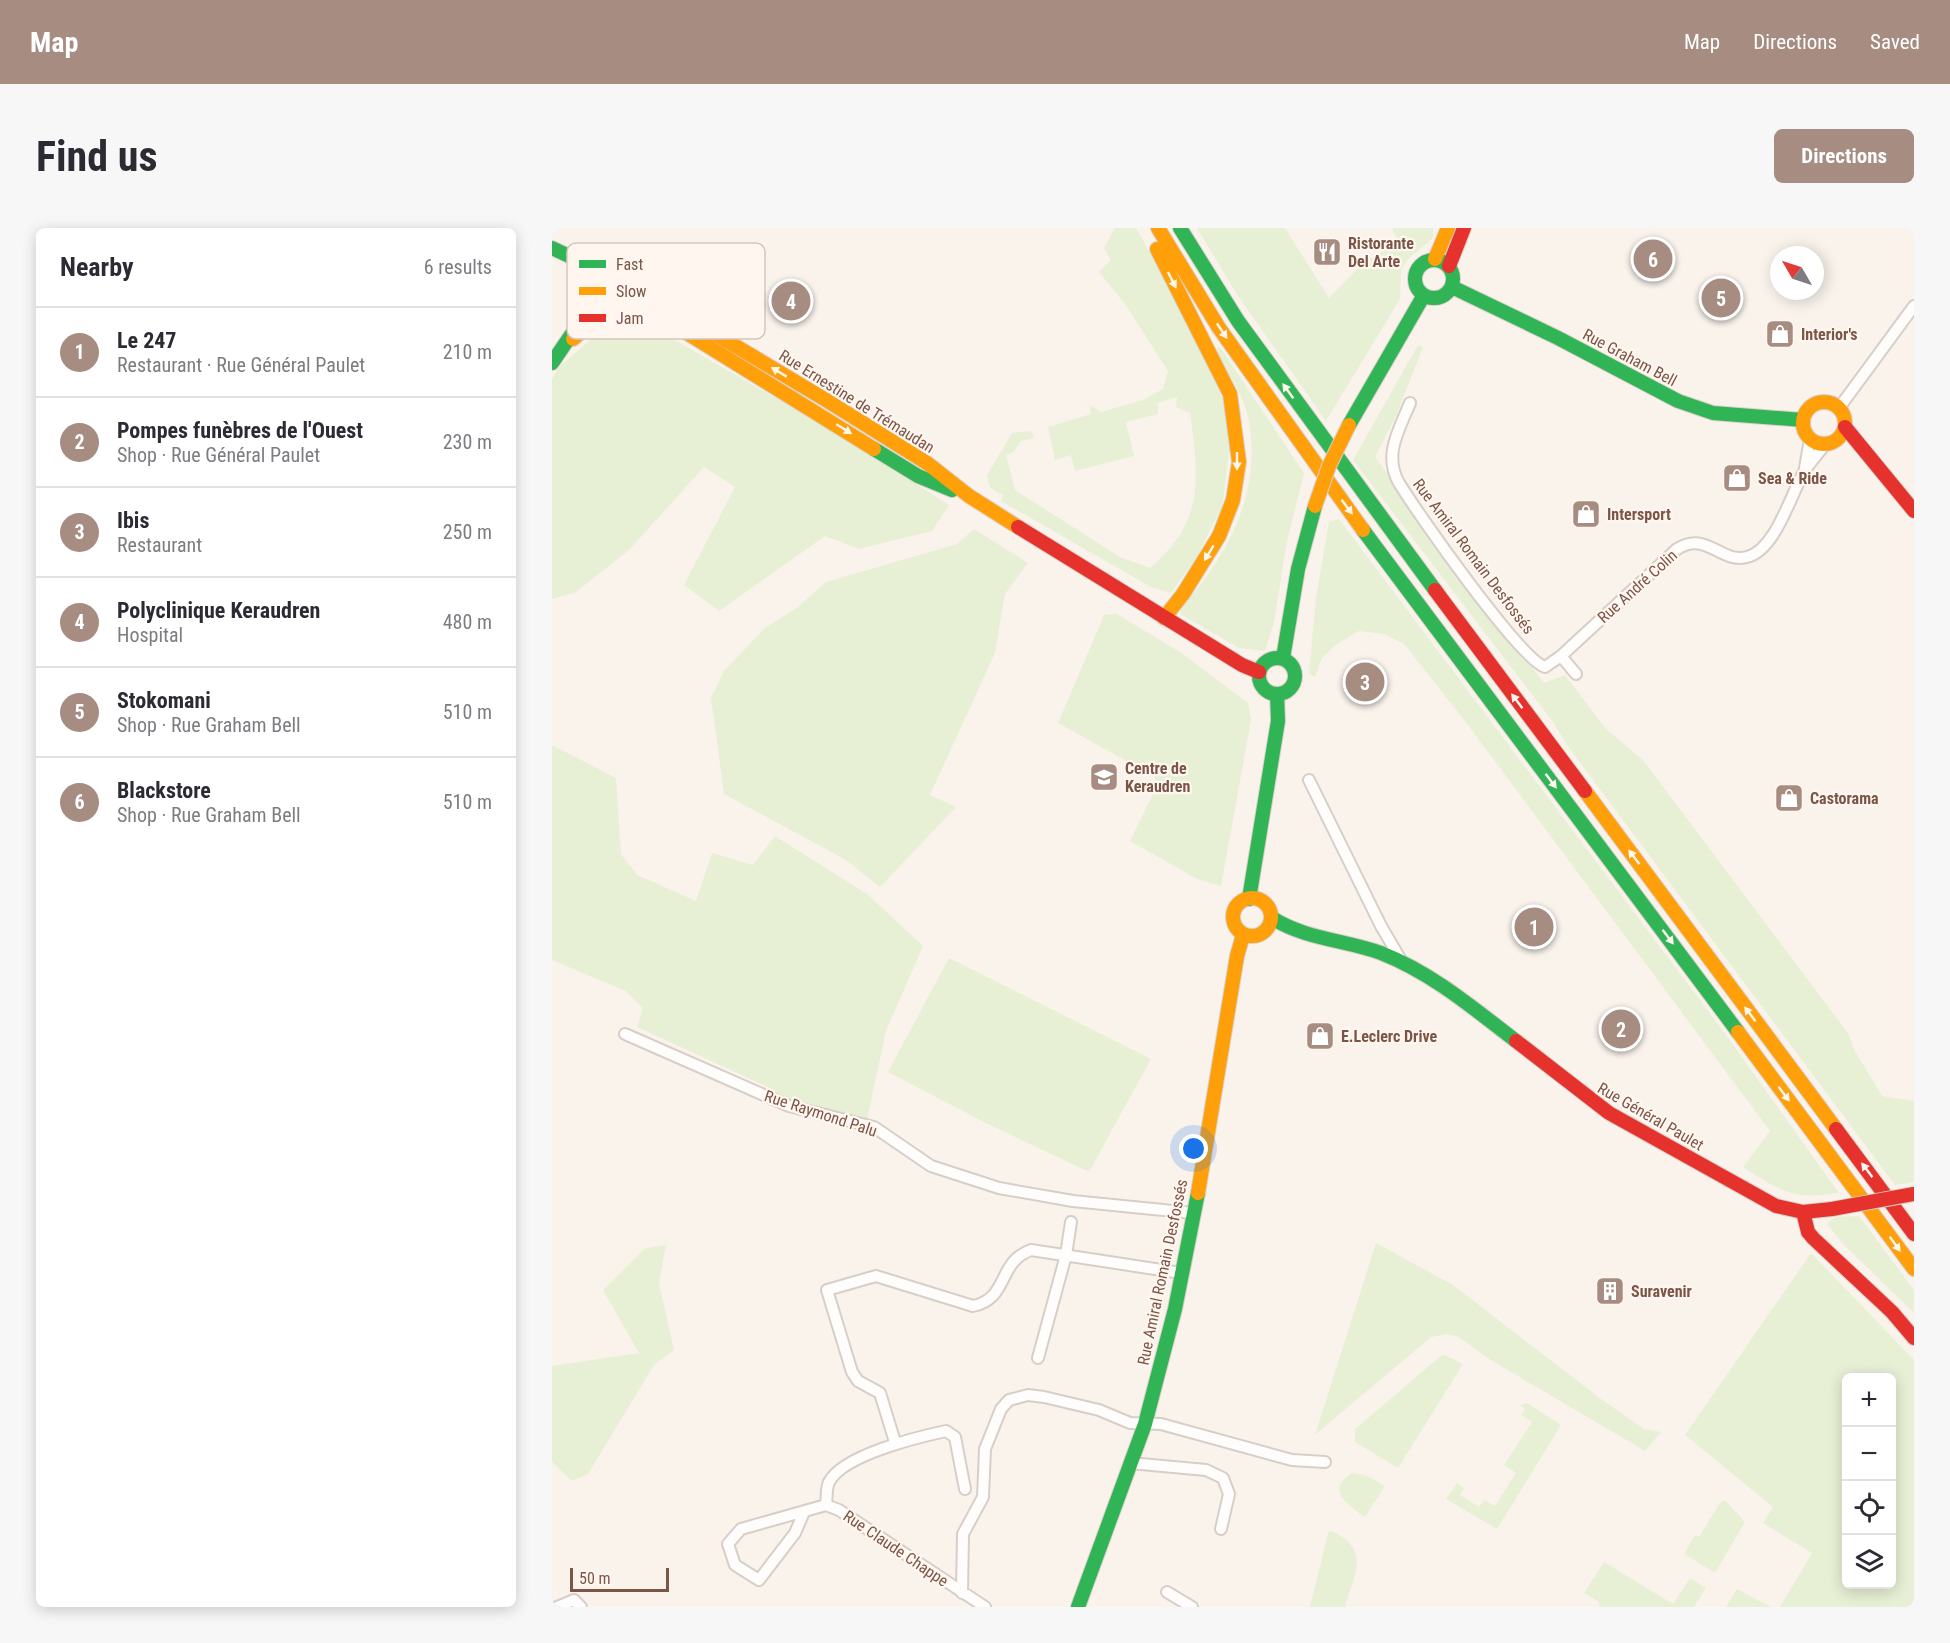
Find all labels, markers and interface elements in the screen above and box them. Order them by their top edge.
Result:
text: Map [30,26,78,59]
text: Map [1684,30,1720,54]
text: Directions [1753,30,1837,54]
text: Saved [1870,30,1920,54]
button: Directions [1774,129,1914,183]
text: Find us [36,132,157,181]
place label: Ristorante Del Arte [1348,234,1414,271]
restaurant icon: Ristorante Del Arte [1311,236,1343,268]
pin: 6 [1634,237,1672,282]
legend [567,243,765,339]
north arrow [1770,246,1824,300]
text: Nearby [60,252,134,282]
text: 6 results [424,255,492,279]
text: Fast [616,255,643,274]
one-way arrow [1167,272,1177,289]
pin: 5 [1702,276,1740,320]
pin: 4 [772,278,810,324]
text: Slow [616,282,646,301]
text: Jam [616,309,643,328]
shop icon: Interior's [1764,318,1796,350]
one-way arrow [1216,323,1228,339]
street label: Rue Graham Bell [1579,325,1680,390]
place label: Interior's [1801,325,1858,344]
text: Le 247 [117,328,176,353]
text: 1 [74,340,85,364]
text: 210 m [443,340,492,364]
street label: Rue Ernestine de Trémaudan [776,346,938,457]
text: Restaurant · Rue Général Paulet [117,353,365,377]
one-way arrow [771,367,787,378]
one-way arrow [1282,383,1294,399]
text: Pompes funèbres de l'Ouest [117,418,363,443]
one-way arrow [836,424,852,435]
text: 2 [74,430,85,454]
text: 230 m [443,430,492,454]
text: Shop · Rue Général Paulet [117,443,320,467]
one-way arrow [1232,452,1242,471]
shop icon: Sea & Ride [1721,462,1753,494]
place label: Sea & Ride [1758,469,1827,488]
street label: Rue Amiral Romain Desfossés [1409,475,1538,638]
shop icon: Intersport [1570,498,1602,530]
one-way arrow [1340,499,1353,515]
place label: Intersport [1607,505,1671,524]
text: Ibis [117,508,149,533]
text: 3 [74,520,85,544]
text: 250 m [443,520,492,544]
text: Restaurant [117,533,202,557]
one-way arrow [1203,545,1214,561]
street label: Rue André Colin [1594,546,1681,627]
text: Polyclinique Keraudren [117,598,320,623]
text: 4 [74,610,85,634]
text: 480 m [443,610,492,634]
text: Hospital [117,623,183,647]
pin: 3 [1346,660,1384,704]
text: Stokomani [117,688,211,713]
one-way arrow [1512,693,1524,708]
text: 5 [74,700,85,724]
text: 510 m [443,700,492,724]
text: Shop · Rue Graham Bell [117,713,301,737]
place label: Centre de Keraudren [1125,759,1191,796]
school or university icon: Centre de Keraudren [1088,761,1120,793]
one-way arrow [1545,773,1557,789]
text: Blackstore [117,778,211,803]
shop icon: Castorama [1773,782,1805,814]
place label: Castorama [1810,789,1879,808]
text: 6 [74,790,85,814]
text: 510 m [443,790,492,814]
text: Shop · Rue Graham Bell [117,803,301,827]
one-way arrow [1628,850,1640,866]
pin: 1 [1514,904,1554,950]
one-way arrow [1661,930,1673,945]
pin: 2 [1602,1006,1640,1052]
one-way arrow [1745,1006,1757,1021]
shop icon: E.Leclerc Drive [1304,1020,1336,1052]
place label: E.Leclerc Drive [1341,1027,1438,1046]
street label: Rue Général Paulet [1594,1078,1707,1155]
street label: Rue Raymond Palu [762,1086,880,1141]
one-way arrow [1778,1086,1790,1101]
your location [1179,1134,1208,1163]
one-way arrow [1861,1163,1873,1178]
street label: Rue Amiral Romain Desfossés [1133,1177,1191,1367]
one-way arrow [1889,1236,1901,1251]
building icon: Suravenir [1594,1275,1626,1307]
place label: Suravenir [1631,1282,1692,1301]
map controls [1842,1373,1896,1589]
button: + [1842,1373,1896,1427]
button: − [1842,1427,1896,1481]
button: locate [1842,1481,1896,1535]
street label: Rue Claude Chappe [840,1506,952,1591]
button: layers [1842,1535,1896,1589]
scale bar [570,1565,669,1592]
text: 50 m [579,1569,611,1588]

